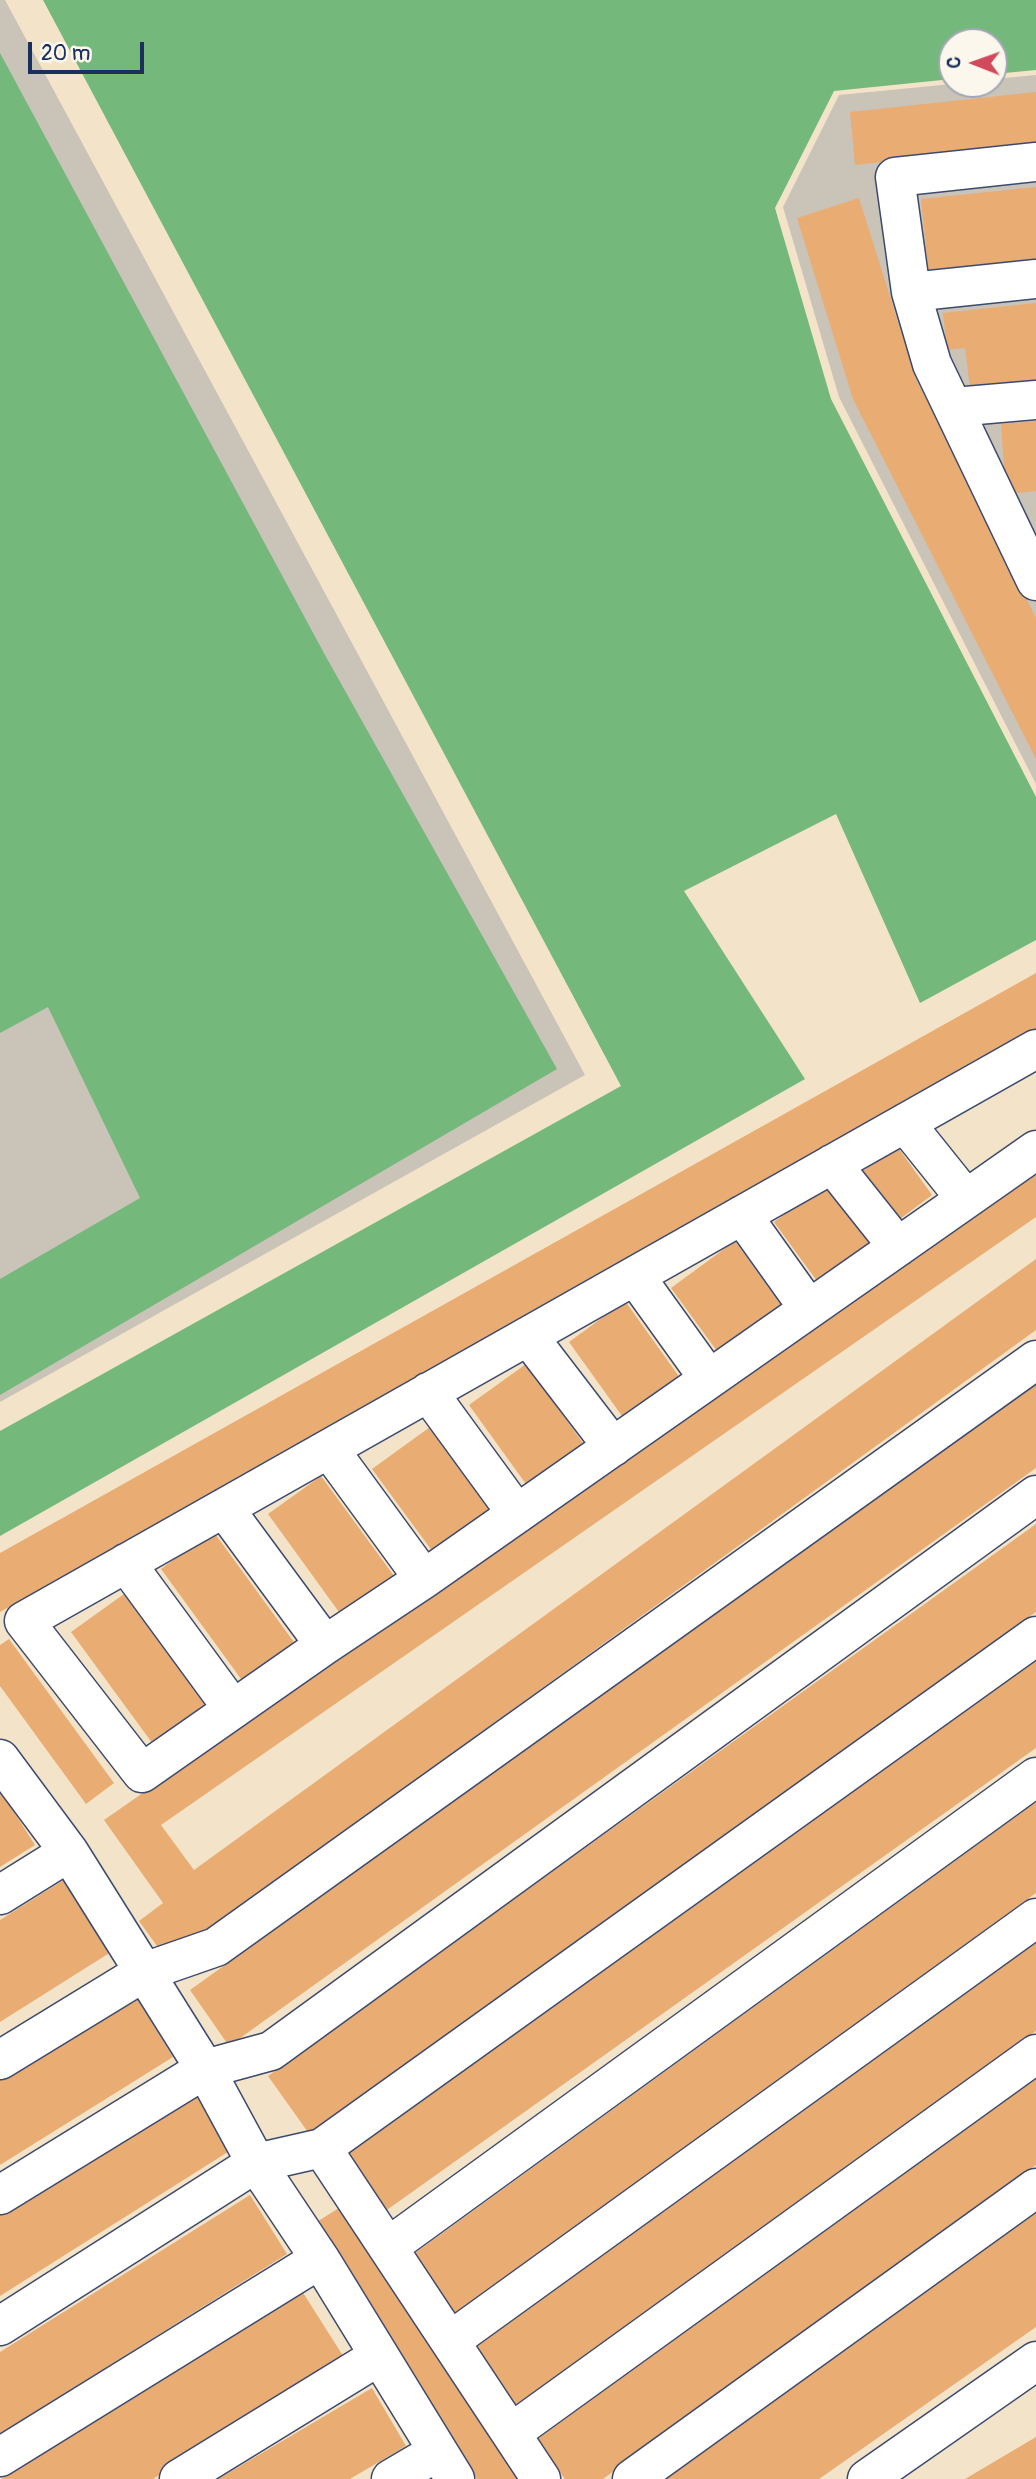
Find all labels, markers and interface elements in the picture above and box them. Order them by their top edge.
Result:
scale bar [32,28,147,72]
north arrow [938,28,1008,98]
text: 20 m [41,40,90,67]
text: С [942,57,966,69]

